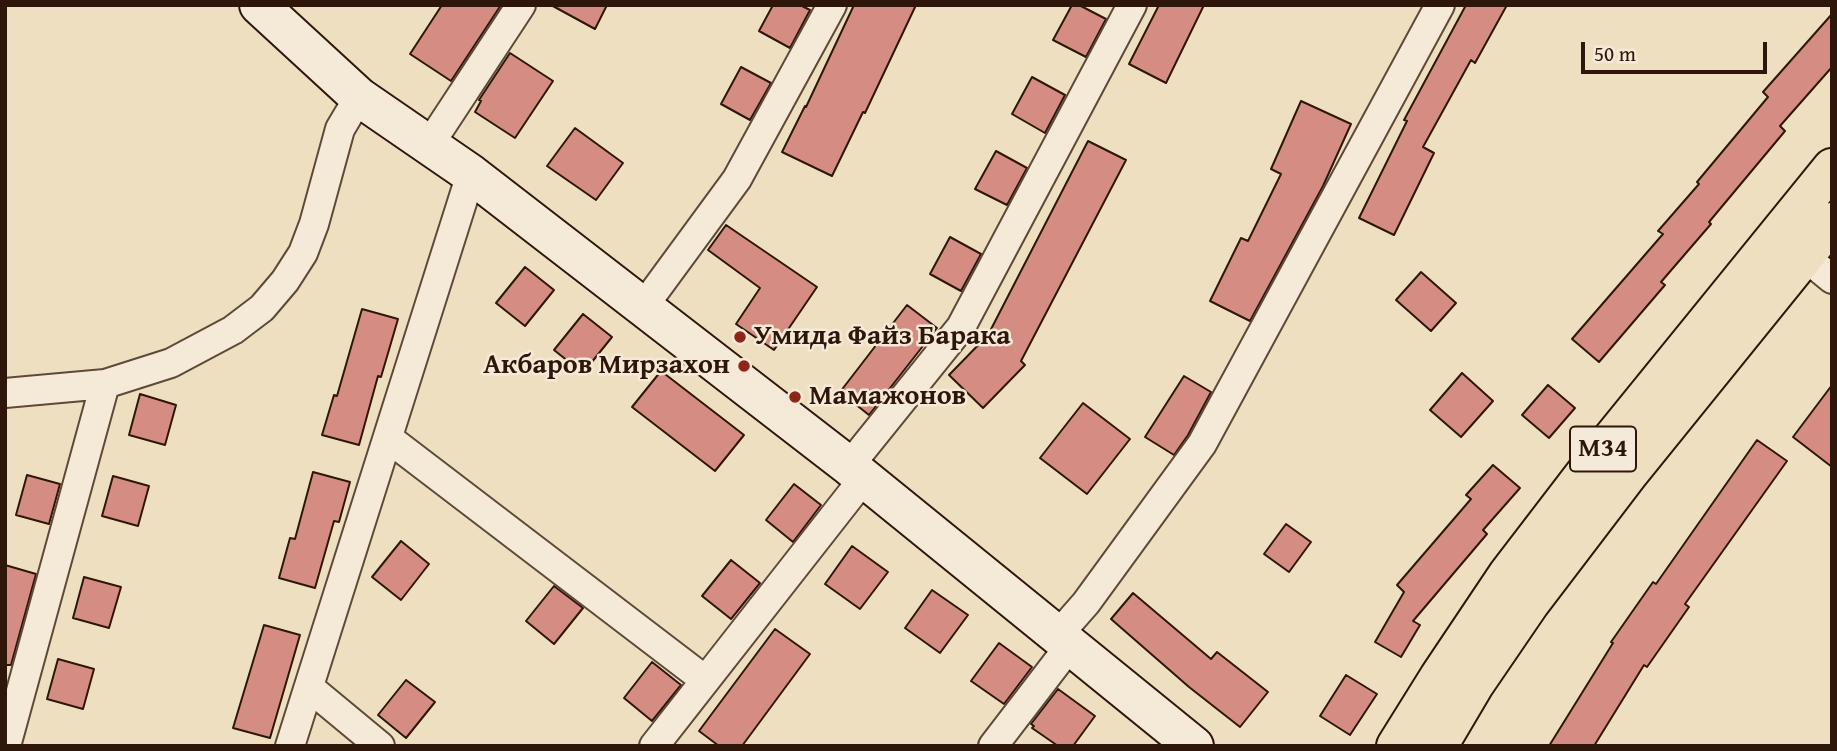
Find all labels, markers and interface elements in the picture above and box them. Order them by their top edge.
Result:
scale bar [1585,28,1770,72]
text: 50 m [1594,38,1636,69]
place label: Умида Файз Барака [754,320,1011,354]
marker: Умида Файз Барака [732,329,748,345]
place label: Акбаров Мирзахон [483,349,730,383]
marker: Акбаров Мирзахон [736,358,752,374]
place label: Мамажонов [809,380,966,414]
marker: Мамажонов [787,389,803,405]
road number: M34 [1570,426,1636,471]

